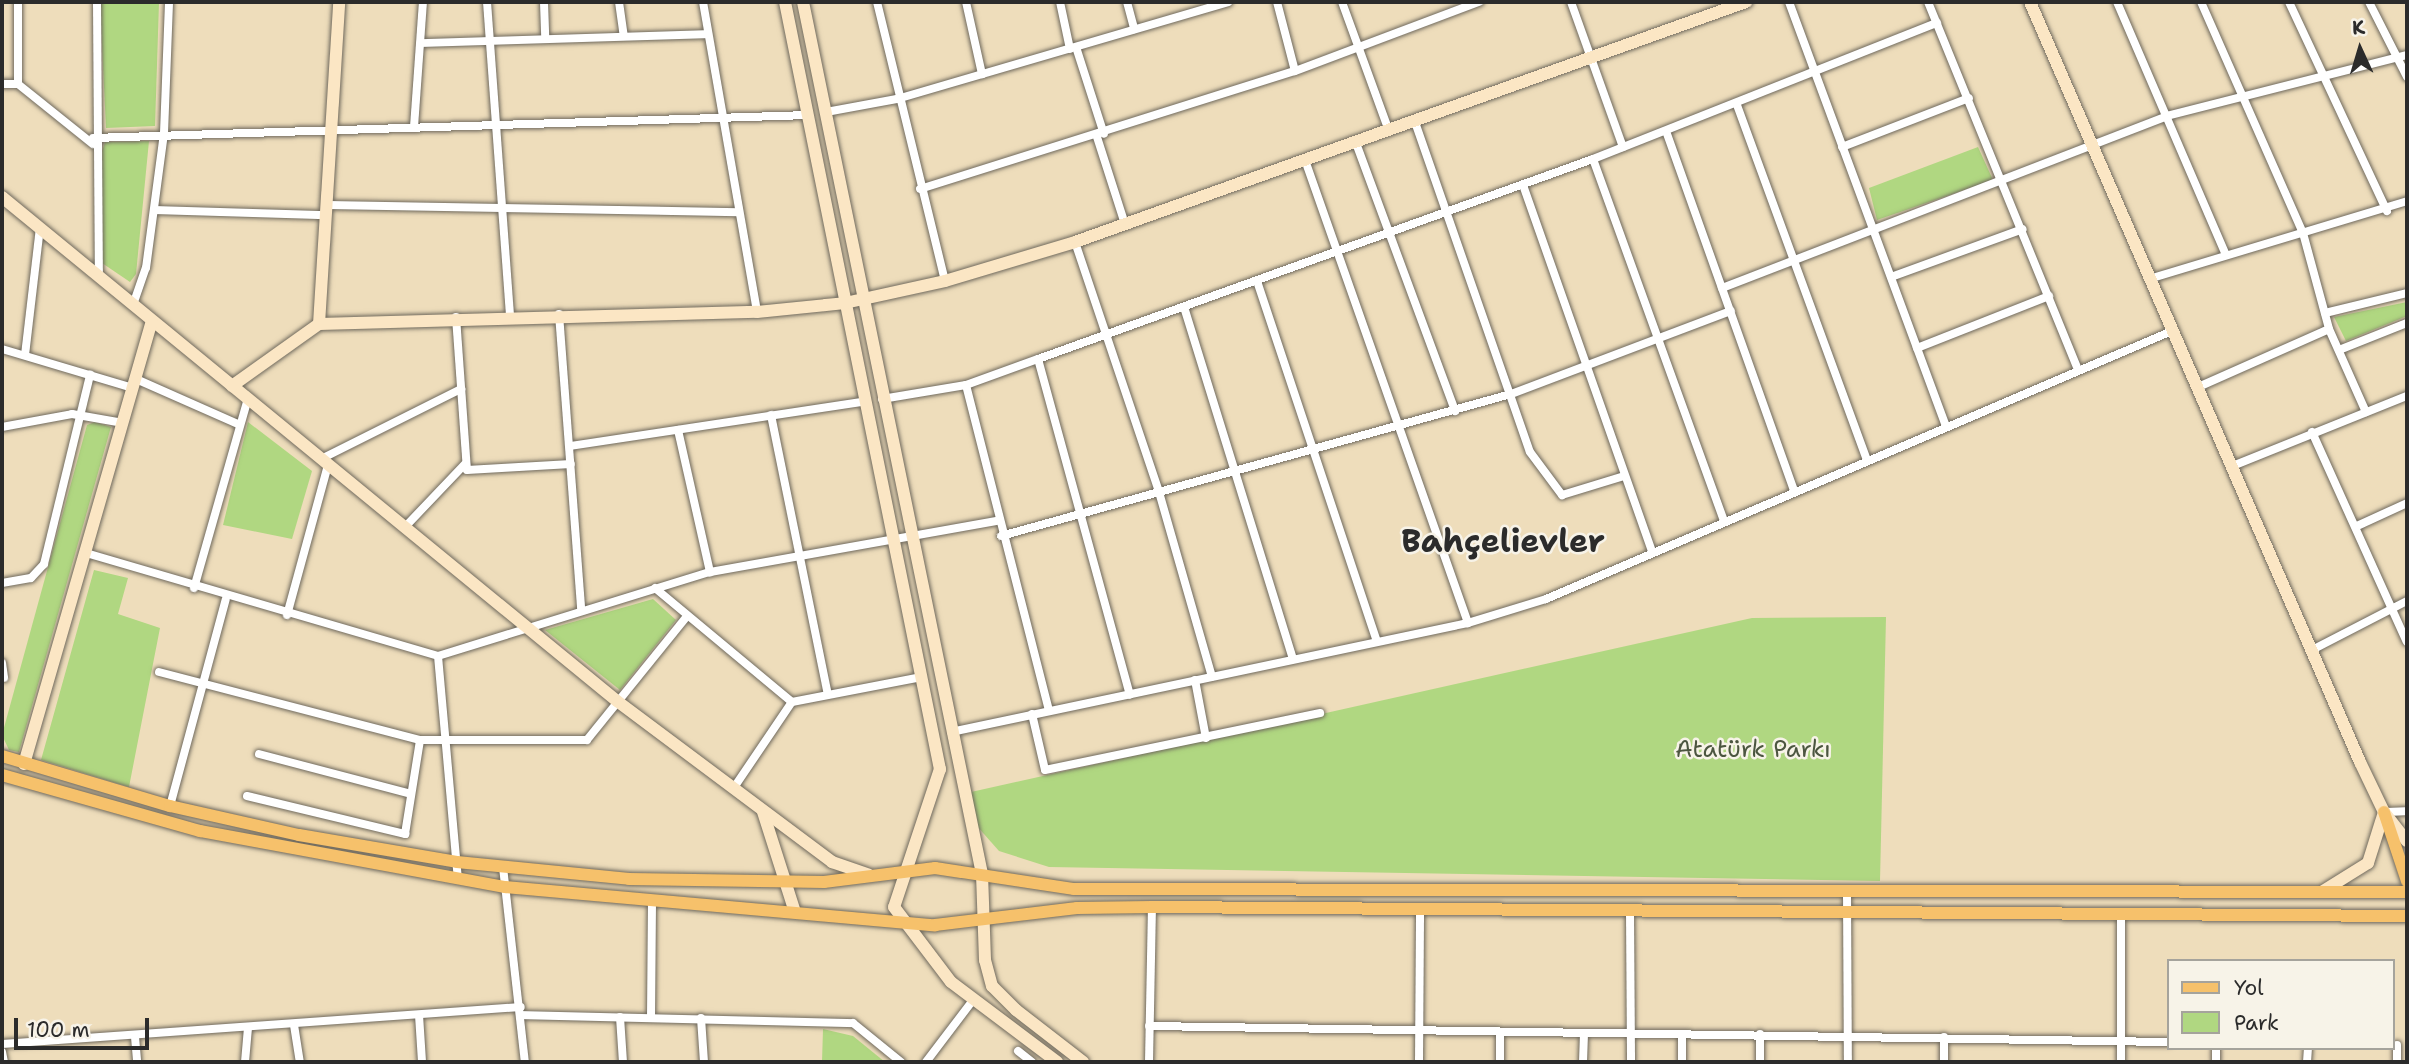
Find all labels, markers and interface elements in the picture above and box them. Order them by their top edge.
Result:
north arrow [2325,14,2395,84]
text: K [2351,15,2366,40]
district label: Bahçelievler [1401,522,1605,560]
park label: Atatürk Parkı [1675,736,1831,764]
legend [2168,959,2395,1050]
text: Yol [2234,974,2264,1002]
scale bar [18,1004,152,1048]
text: Park [2234,1009,2279,1037]
text: 100 m [27,1016,90,1044]

